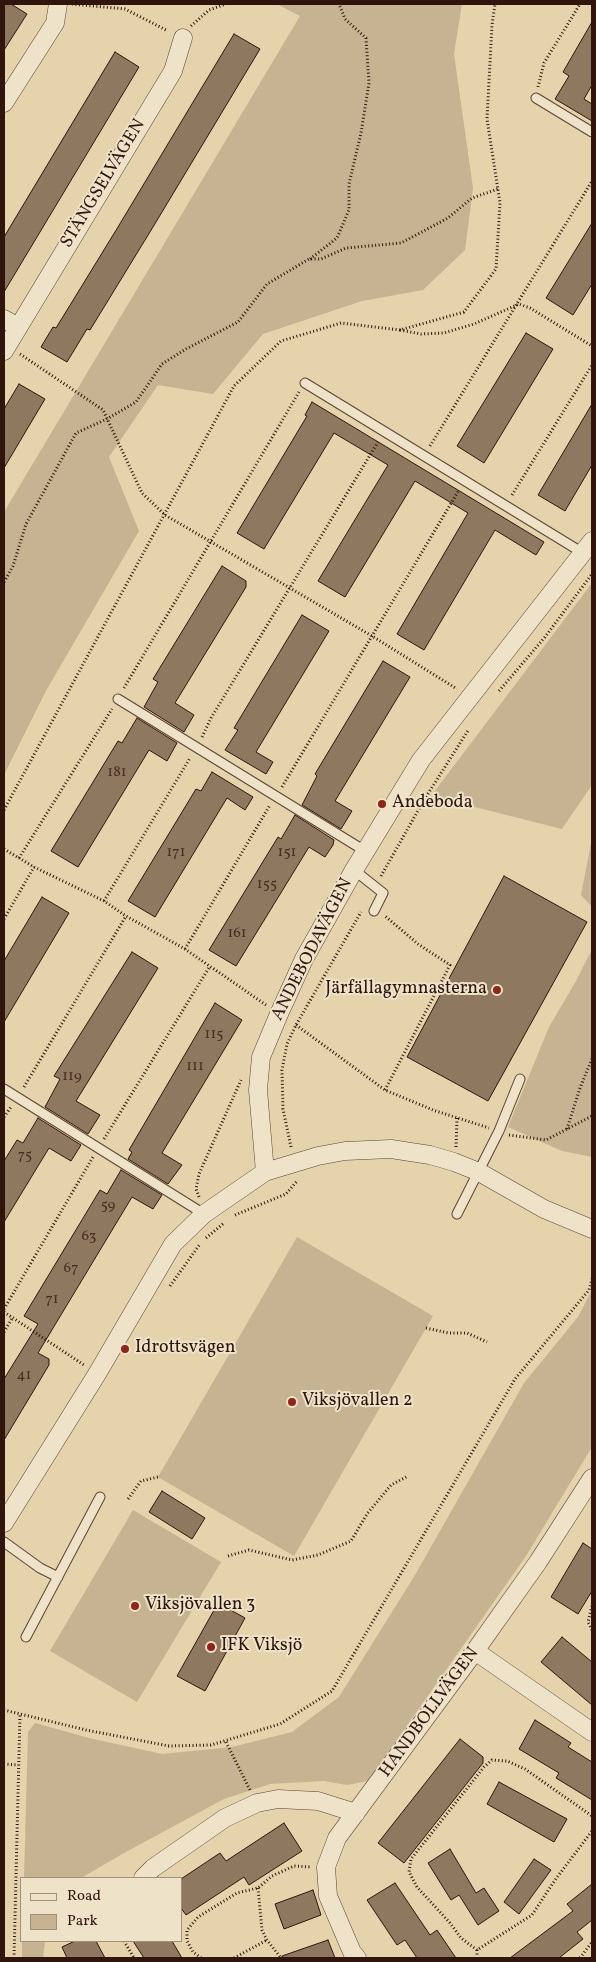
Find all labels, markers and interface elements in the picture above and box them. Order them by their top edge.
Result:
street label: STÄNGSELVÄGEN [57,116,151,252]
house number: 181 [107,764,127,782]
place label: Andeboda [392,793,473,815]
marker: Andeboda [376,798,388,810]
house number: 171 [167,844,185,862]
house number: 151 [278,844,296,862]
street label: ANDEBODAVÄGEN [268,875,358,1025]
house number: 155 [257,876,277,894]
house number: 161 [227,925,247,943]
place label: Järfällagymnasterna [325,979,487,1001]
marker: Järfällagymnasterna [491,984,503,996]
house number: 115 [205,1026,223,1044]
house number: 111 [186,1058,204,1076]
house number: 119 [62,1068,82,1086]
house number: 75 [18,1147,32,1165]
house number: 59 [101,1197,115,1215]
house number: 63 [81,1228,97,1246]
house number: 67 [64,1260,78,1278]
house number: 71 [45,1291,59,1309]
place label: Idrottsvägen [135,1338,235,1360]
marker: Idrottsvägen [119,1343,131,1355]
house number: 41 [17,1367,31,1385]
place label: Viksjövallen 2 [302,1391,413,1413]
marker: Viksjövallen 2 [286,1396,298,1408]
place label: Viksjövallen 3 [145,1595,255,1617]
marker: Viksjövallen 3 [129,1600,141,1612]
place label: IFK Viksjö [221,1636,302,1658]
marker: IFK Viksjö [205,1641,217,1653]
street label: HANDBOLLVÄGEN [376,1644,484,1782]
legend [20,1877,182,1942]
text: Road [67,1886,101,1907]
text: Park [67,1911,98,1932]

